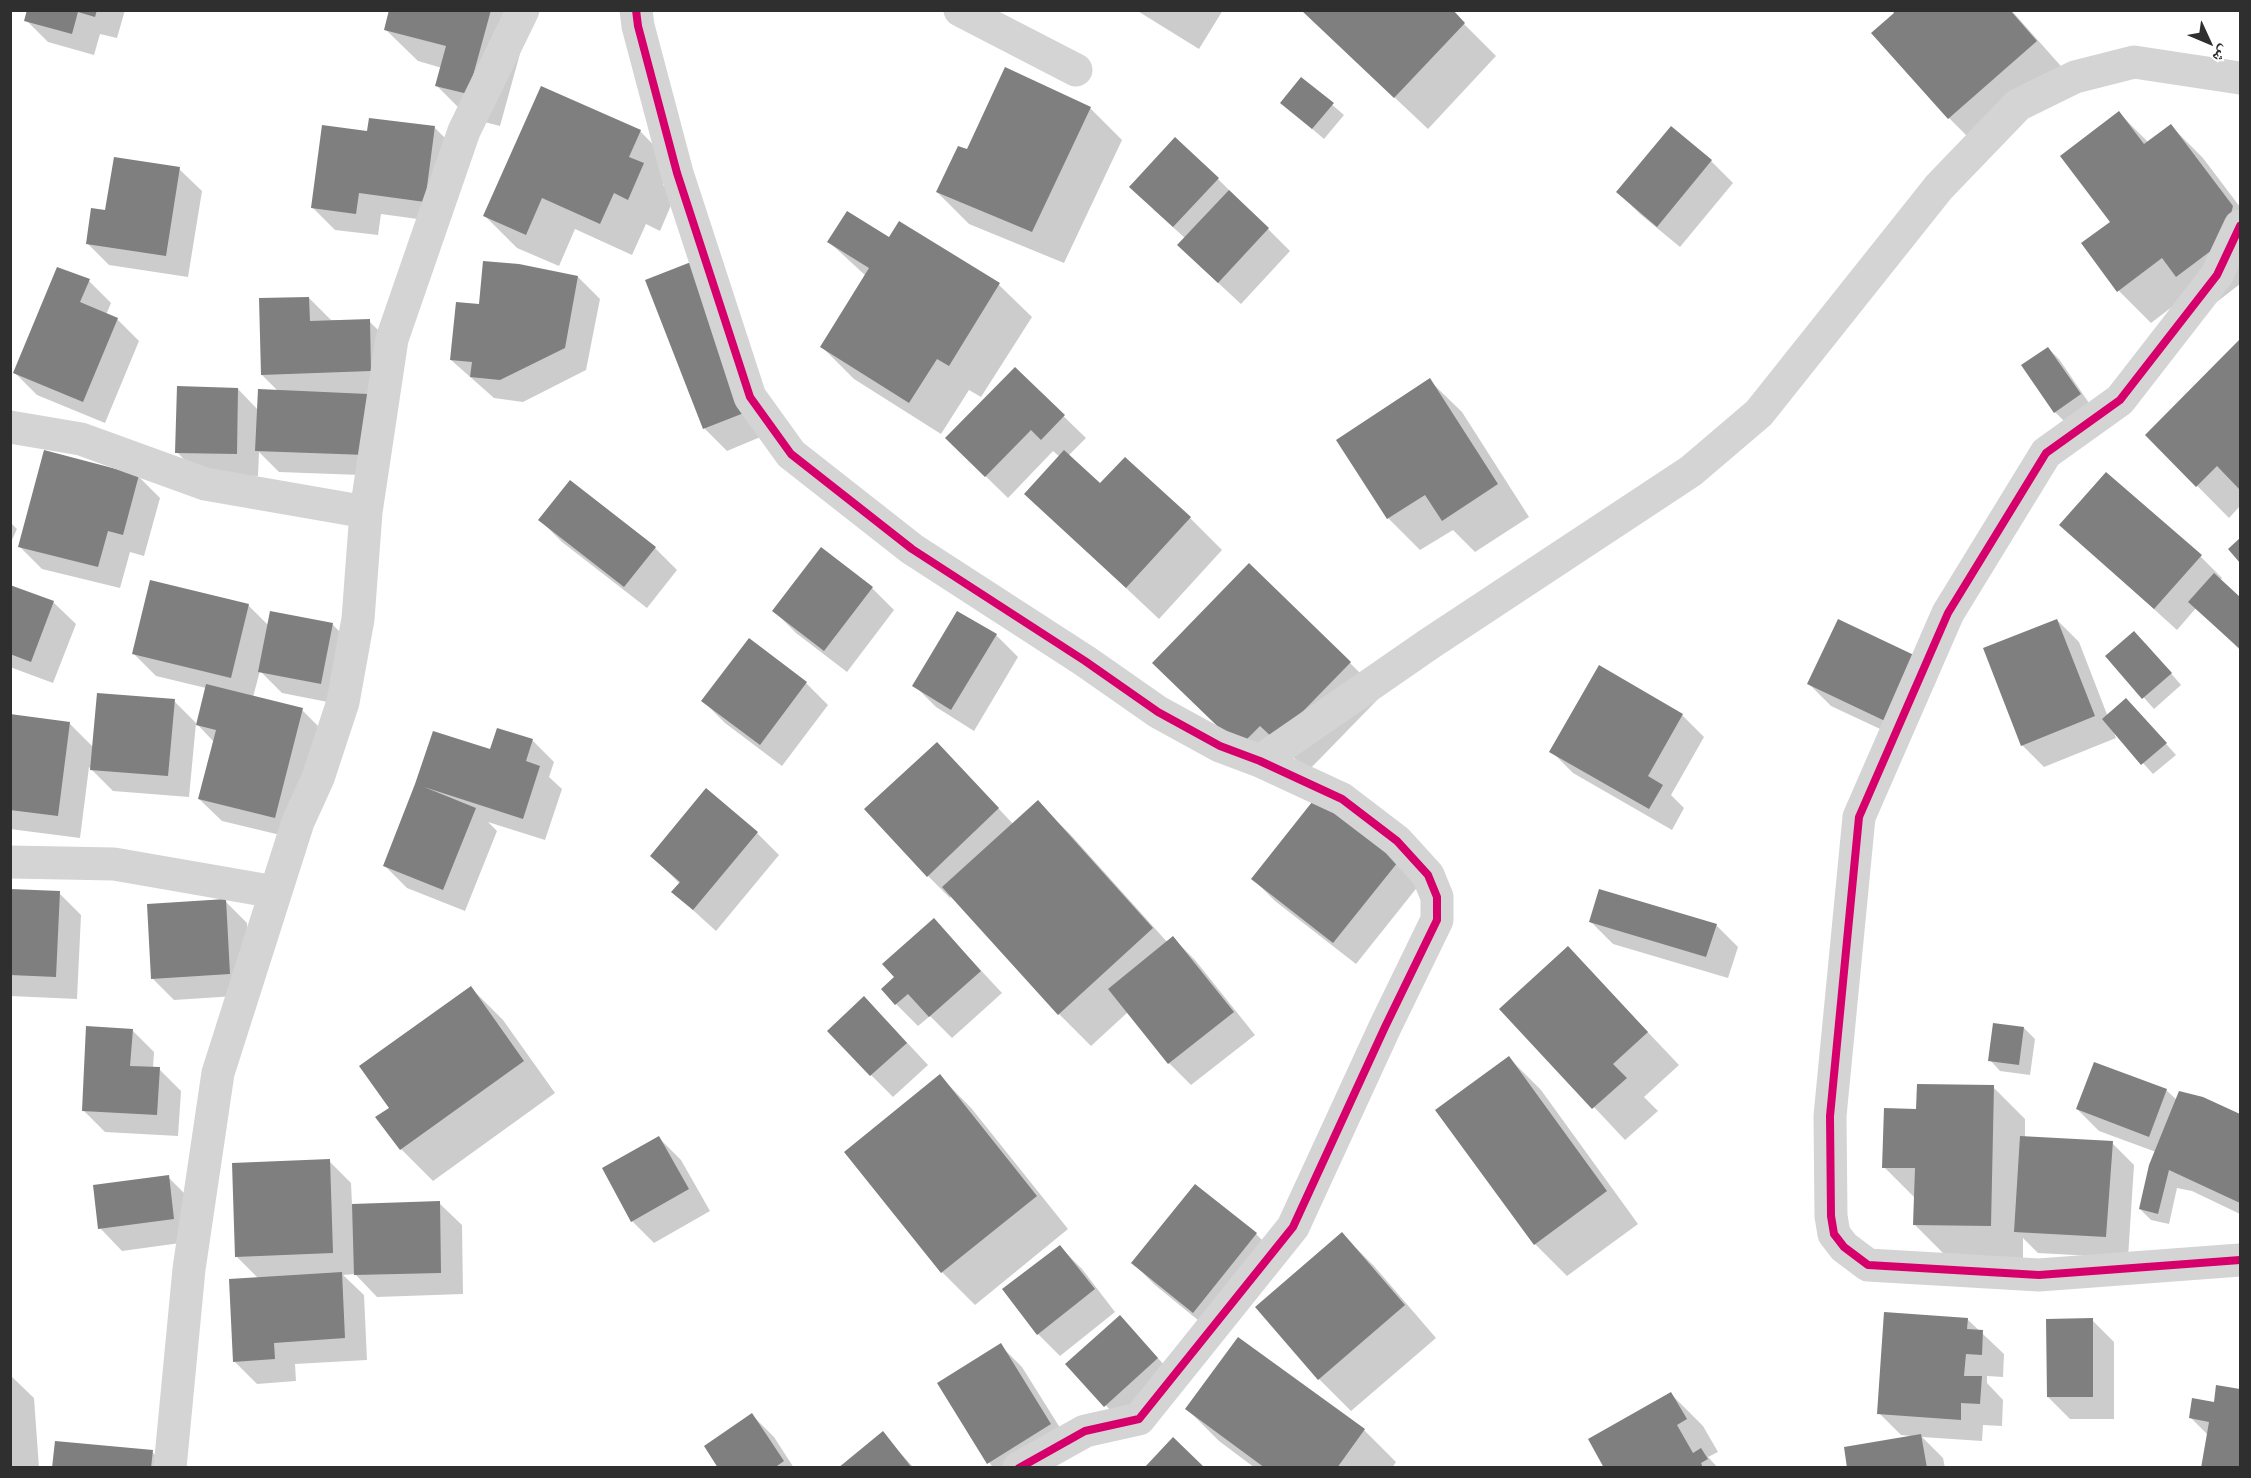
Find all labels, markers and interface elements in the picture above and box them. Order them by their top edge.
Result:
north arrow [2179,12,2239,72]
text: ش [2210,42,2235,68]

